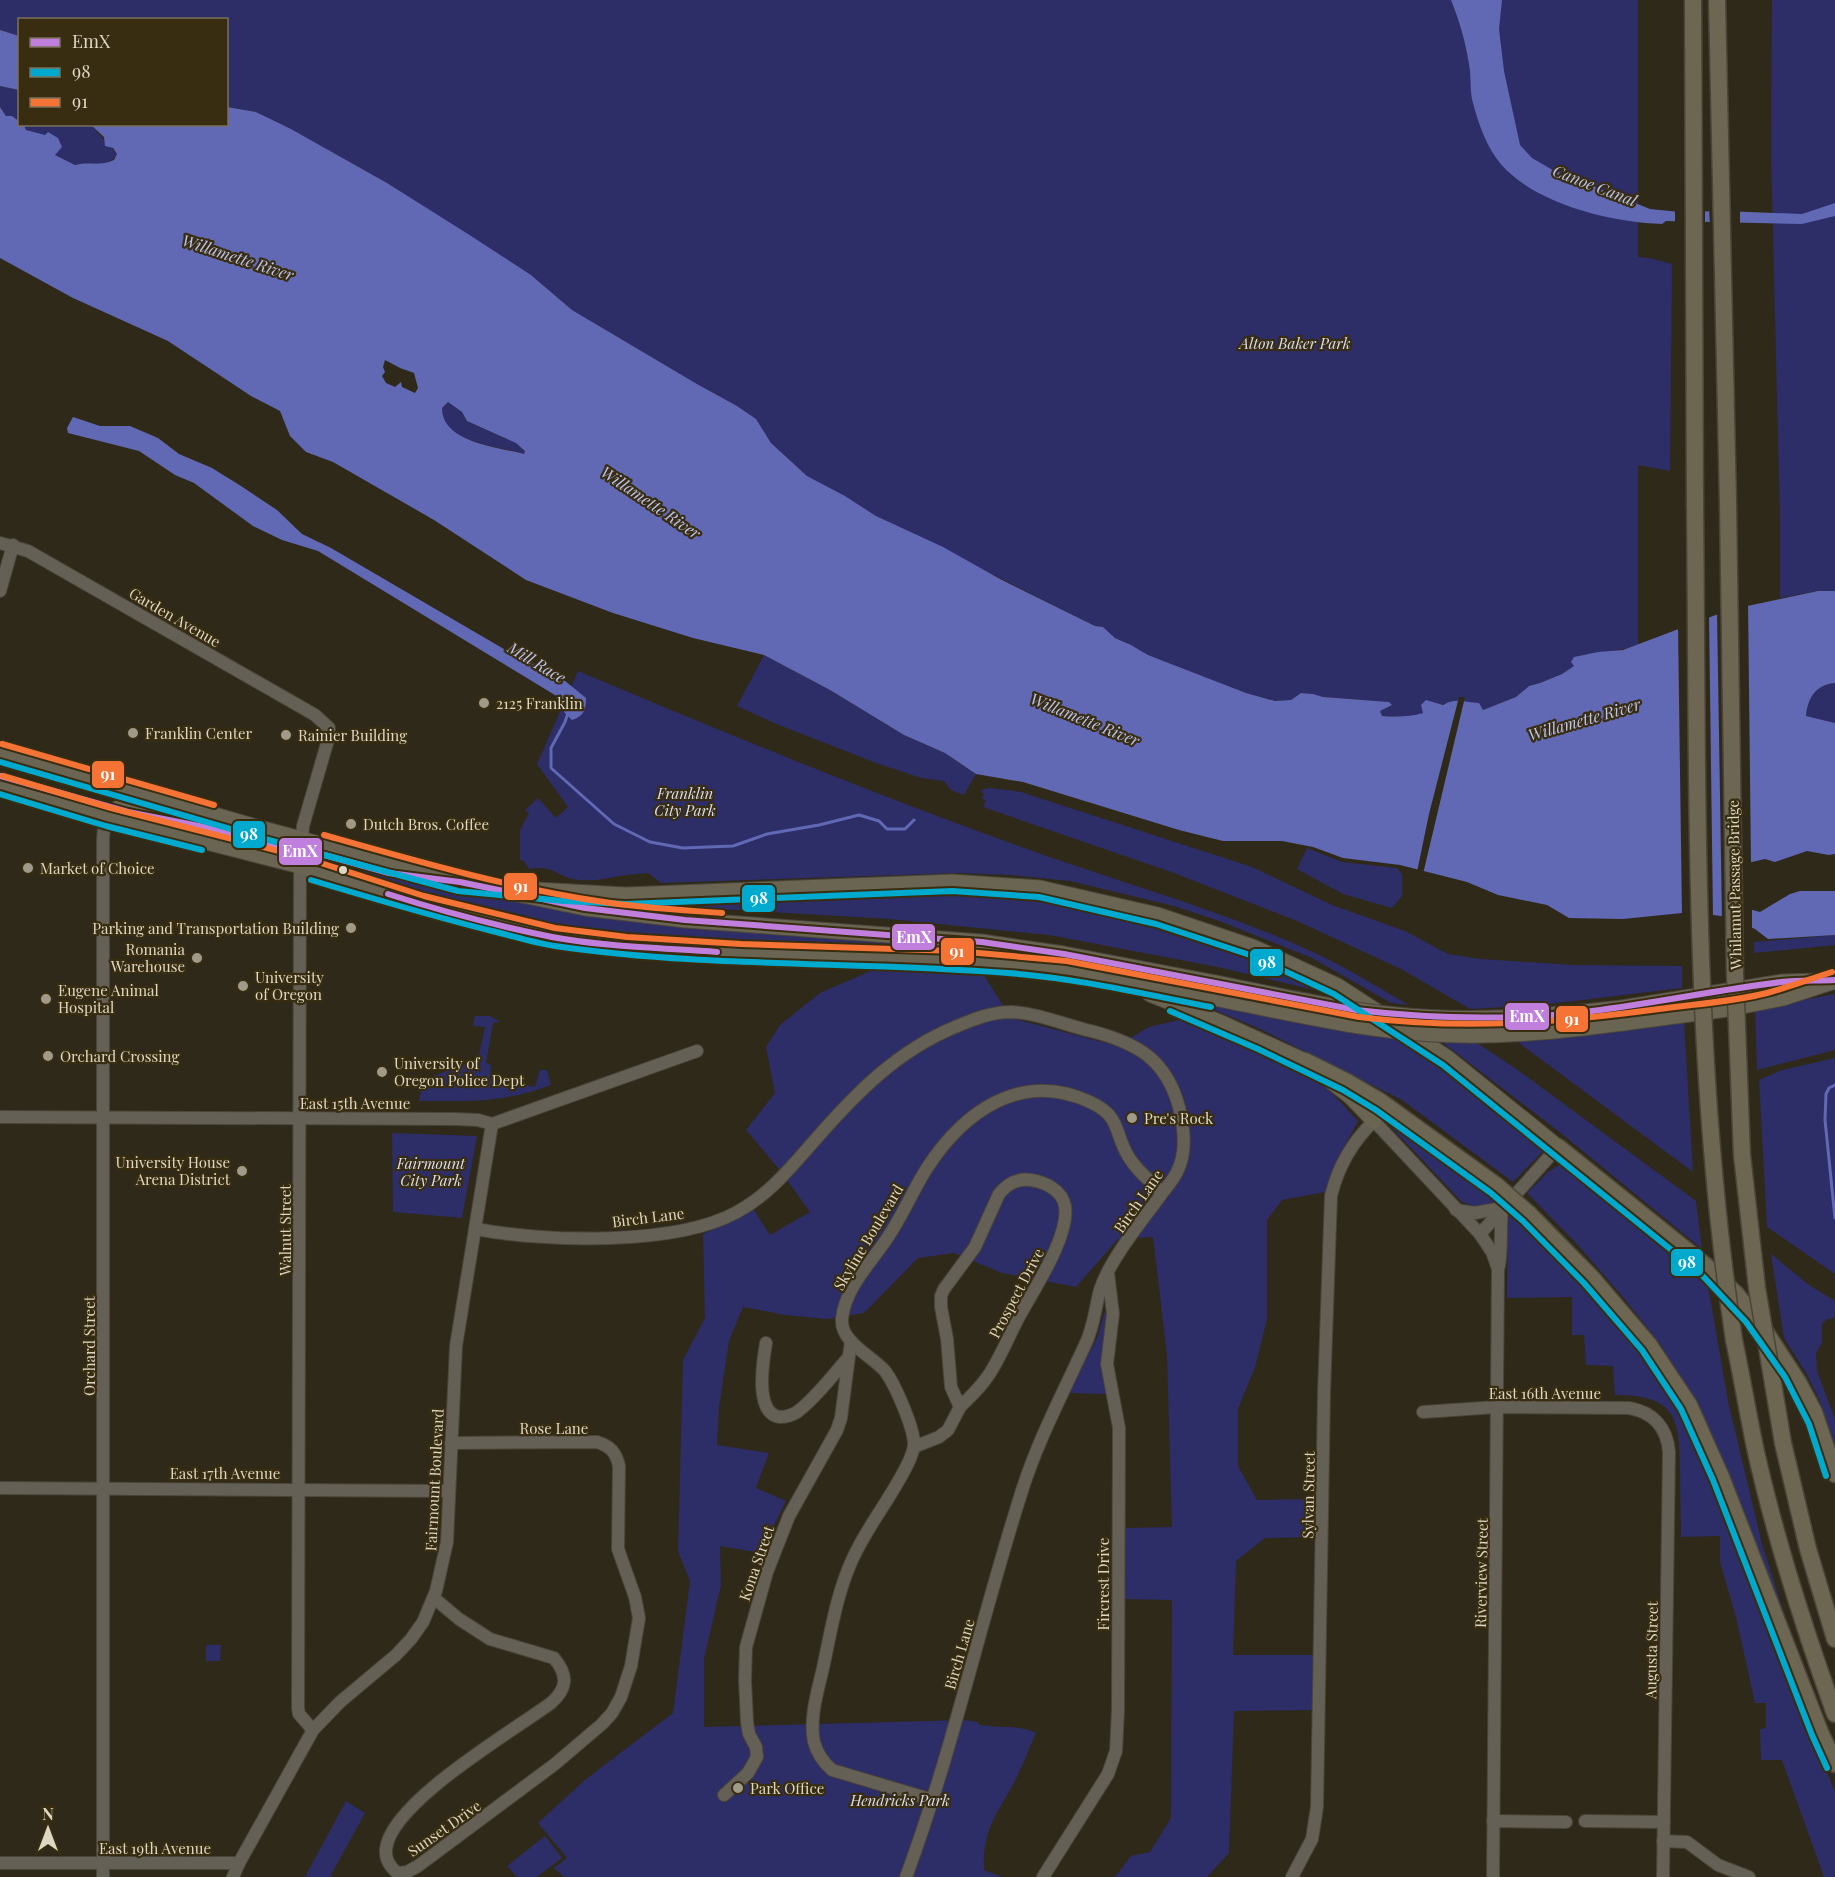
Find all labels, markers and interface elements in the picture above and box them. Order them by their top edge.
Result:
legend [18,18,228,126]
text: EmX [72,29,111,53]
text: 98 [72,59,91,83]
text: 91 [72,89,88,113]
water label: Canoe Canal [1550,159,1640,211]
water label: Willamette River [180,229,297,285]
park label: Alton Baker Park [1238,333,1351,353]
water label: Willamette River [597,461,706,544]
street label: Garden Avenue [126,583,224,651]
water label: Mill Race [503,636,570,688]
water label: Willamette River [1027,688,1144,751]
place label: 2125 Franklin [496,693,583,713]
water label: Willamette River [1525,693,1644,745]
marker: 2125 Franklin [477,696,491,710]
place label: Franklin Center [145,723,253,743]
place label: Rainier Building [298,725,407,745]
marker: Franklin Center [126,726,140,740]
marker: Rainier Building [279,728,293,742]
line badge: 91 [91,760,125,789]
text: 91 [101,763,115,784]
park label: Franklin City Park [654,783,716,820]
street label: Whilamut Passage Bridge [1723,800,1745,971]
place label: Dutch Bros. Coffee [363,814,489,834]
marker: Dutch Bros. Coffee [344,817,358,831]
line badge: 98 [232,820,266,849]
text: 98 [240,823,258,844]
line badge: EmX [278,837,323,866]
text: EmX [282,840,319,861]
place label: Market of Choice [40,858,155,878]
marker: Market of Choice [21,861,35,875]
unlabelled marker [337,864,349,876]
line badge: 91 [503,872,538,901]
text: 91 [514,875,528,896]
line badge: 98 [741,884,776,913]
text: 98 [750,887,768,908]
place label: Parking and Transportation Building [92,918,339,938]
marker: Parking and Transportation Building [344,921,358,935]
line badge: EmX [891,923,936,951]
text: EmX [896,926,933,947]
line badge: 91 [940,937,975,966]
place label: Romania Warehouse [110,939,186,976]
text: 91 [950,940,964,961]
line badge: 98 [1249,948,1284,977]
marker: Romania Warehouse [190,951,204,965]
text: 98 [1258,951,1276,972]
place label: University of Oregon [255,967,324,1004]
marker: University of Oregon [236,979,250,993]
place label: Eugene Animal Hospital [58,980,159,1017]
marker: Eugene Animal Hospital [39,992,53,1006]
line badge: EmX [1504,1002,1550,1031]
text: EmX [1509,1005,1546,1026]
line badge: 91 [1555,1005,1589,1033]
text: 91 [1565,1008,1579,1029]
place label: Orchard Crossing [60,1046,179,1066]
marker: Orchard Crossing [41,1049,55,1063]
place label: University of Oregon Police Dept [394,1053,525,1090]
marker: University of Oregon Police Dept [375,1065,389,1079]
street label: East 15th Avenue [300,1093,410,1113]
place label: Pre's Rock [1144,1108,1214,1128]
marker: Pre's Rock [1125,1111,1139,1125]
place label: University House Arena District [116,1152,231,1189]
park label: Fairmount City Park [396,1153,466,1190]
marker: University House Arena District [235,1164,249,1178]
street label: Birch Lane [1109,1165,1167,1237]
street label: Skyline Boulevard [828,1180,908,1294]
street label: Walnut Street [275,1184,295,1277]
street label: Birch Lane [611,1203,685,1231]
street label: Prospect Drive [984,1245,1048,1341]
line badge: 98 [1670,1248,1704,1277]
text: 98 [1678,1251,1696,1272]
street label: Orchard Street [79,1295,99,1396]
street label: East 16th Avenue [1489,1383,1601,1403]
street label: Fairmount Boulevard [420,1408,448,1552]
street label: Rose Lane [520,1418,588,1438]
street label: Sylvan Street [1297,1451,1319,1539]
street label: East 17th Avenue [170,1463,280,1483]
street label: Riverview Street [1470,1517,1492,1628]
street label: Kona Street [734,1522,778,1603]
street label: Fircrest Drive [1093,1538,1113,1630]
street label: Augusta Street [1640,1600,1662,1700]
street label: Birch Lane [939,1616,979,1692]
place label: Park Office [750,1778,824,1798]
marker: Park Office [731,1781,745,1795]
park label: Hendricks Park [849,1790,950,1810]
street label: Sunset Drive [403,1795,485,1861]
north arrow [18,1799,78,1859]
text: N [42,1803,54,1824]
street label: East 19th Avenue [99,1838,211,1858]

